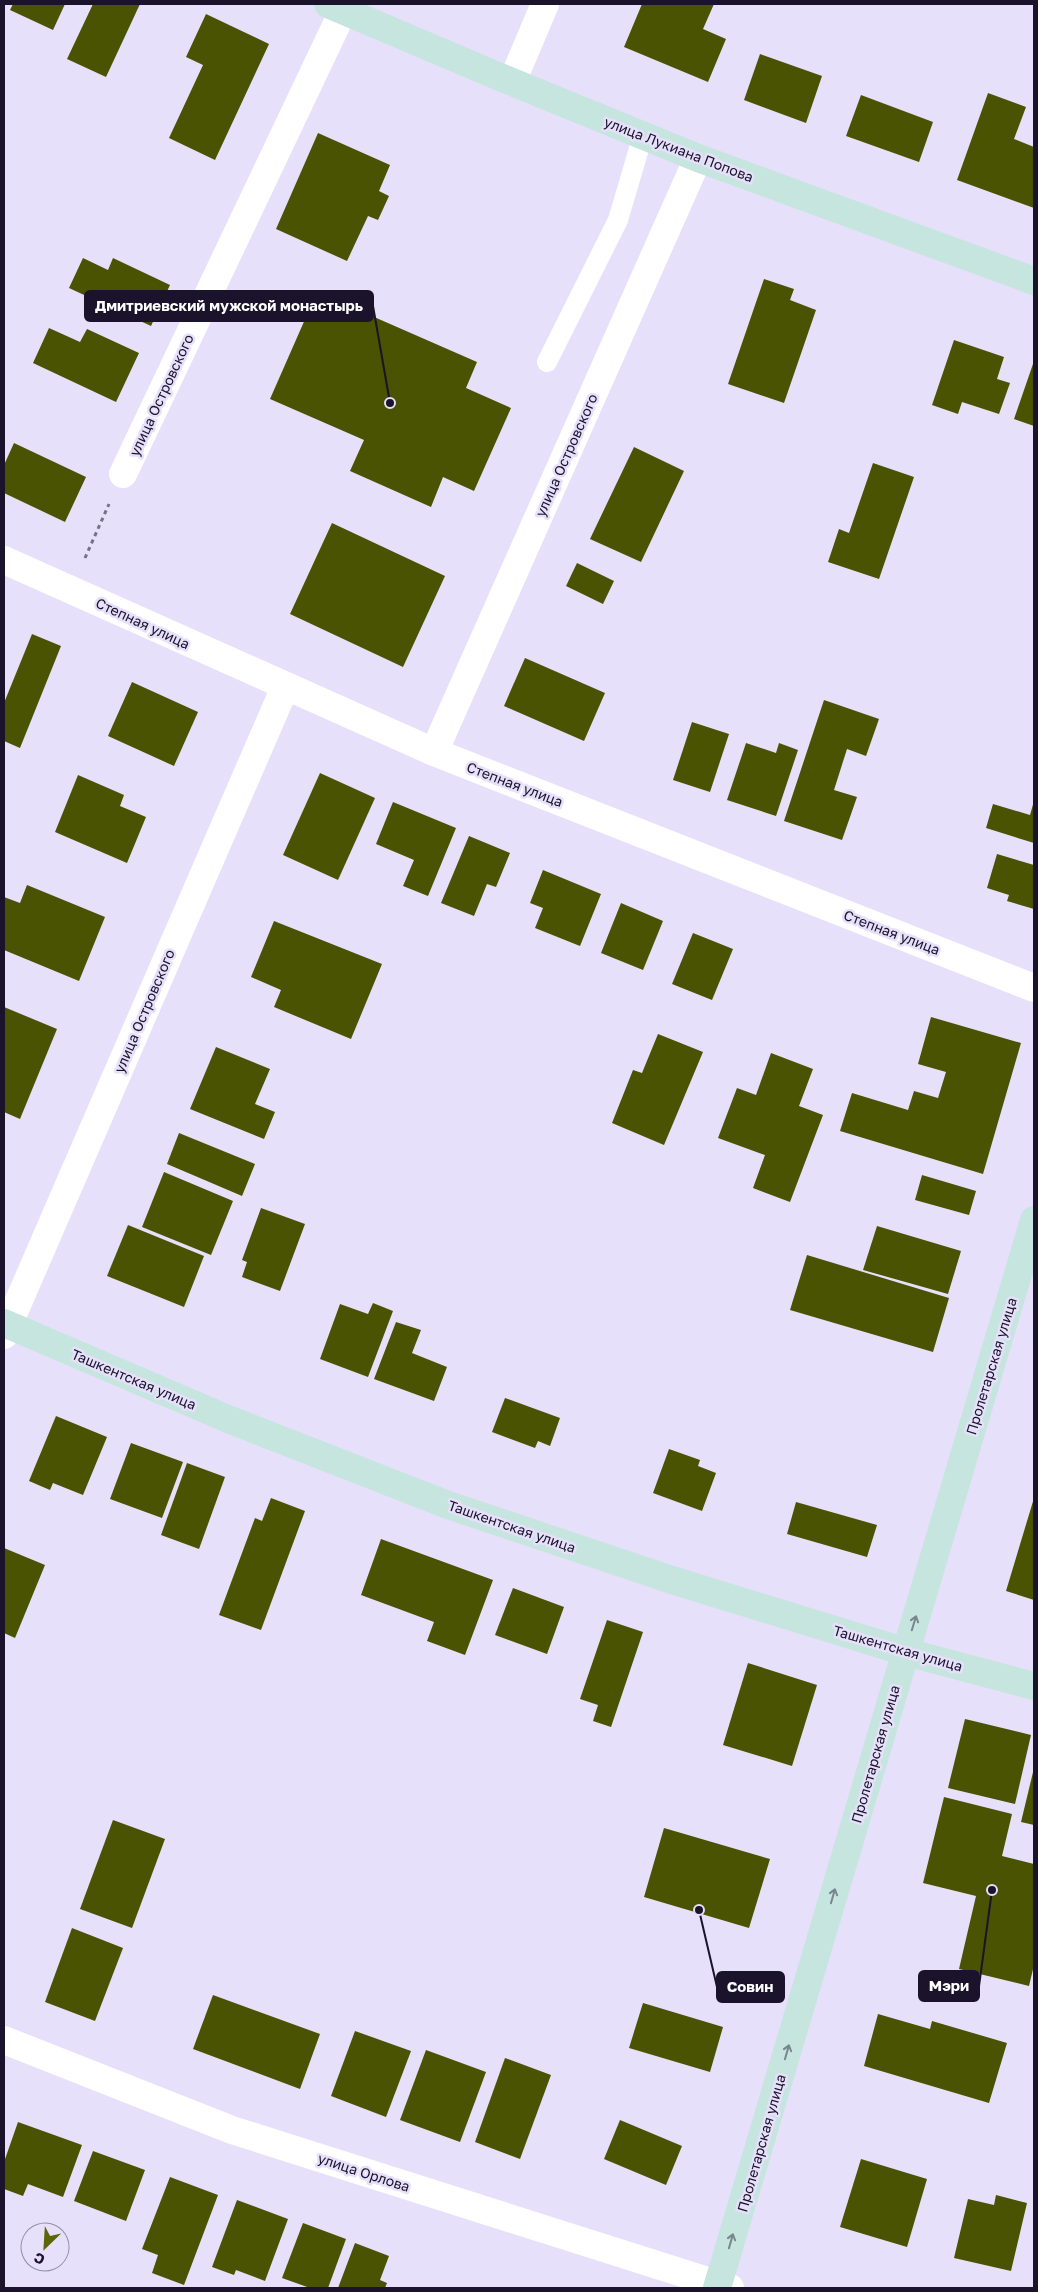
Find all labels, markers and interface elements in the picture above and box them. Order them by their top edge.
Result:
street label: улица Лукиана Попова [602,113,756,185]
callout: Дмитриевский мужской монастырь [85,291,373,321]
text: Дмитриевский мужской монастырь [95,296,363,314]
street label: улица Островского [125,331,197,459]
street label: улица Островского [531,391,601,519]
street label: Степная улица [93,594,193,652]
street label: Степная улица [464,758,566,810]
street label: Степная улица [841,906,943,958]
street label: улица Островского [110,947,178,1075]
street label: Пролетарская улица [962,1295,1020,1437]
street label: Ташкентская улица [69,1345,199,1413]
street label: Ташкентская улица [446,1496,578,1556]
one-way arrow [909,1615,919,1631]
street label: Ташкентская улица [831,1621,965,1675]
street label: Пролетарская улица [847,1683,903,1825]
one-way arrow [829,1889,839,1905]
callout: Мэри [919,1971,979,2001]
callout: Совин [717,1972,784,2002]
text: Мэри [929,1976,969,1994]
text: Совин [727,1977,773,1995]
one-way arrow [783,2044,793,2060]
street label: Пролетарская улица [733,2072,789,2214]
street label: улица Орлова [316,2149,412,2195]
north arrow [20,2222,70,2272]
one-way arrow [727,2234,737,2250]
text: С [31,2249,47,2269]

